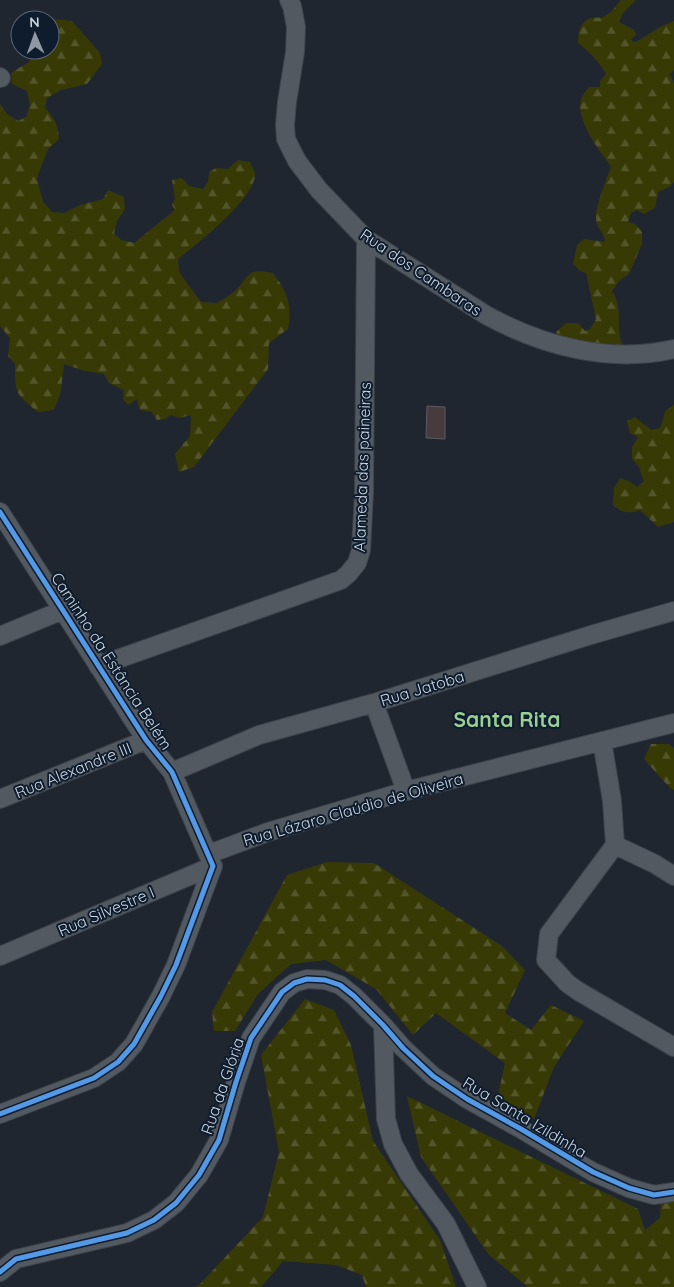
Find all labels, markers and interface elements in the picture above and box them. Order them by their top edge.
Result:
north arrow [10,10,60,60]
text: N [29,13,40,31]
street label: Rua dos Cambaras [356,224,486,320]
street label: Alameda das paineiras [349,382,375,552]
street label: Caminho da Estância Belém [47,568,177,754]
street label: Rua Jatoba [377,666,467,710]
district label: Santa Rita [453,706,561,732]
street label: Rua Alexandre III [12,737,134,803]
street label: Rua Lázaro Claúdio de Oliveira [241,768,465,850]
street label: Rua Silvestre I [55,882,157,940]
street label: Rua da Glória [196,1035,248,1137]
street label: Rua Santa Izildinha [459,1072,591,1162]

